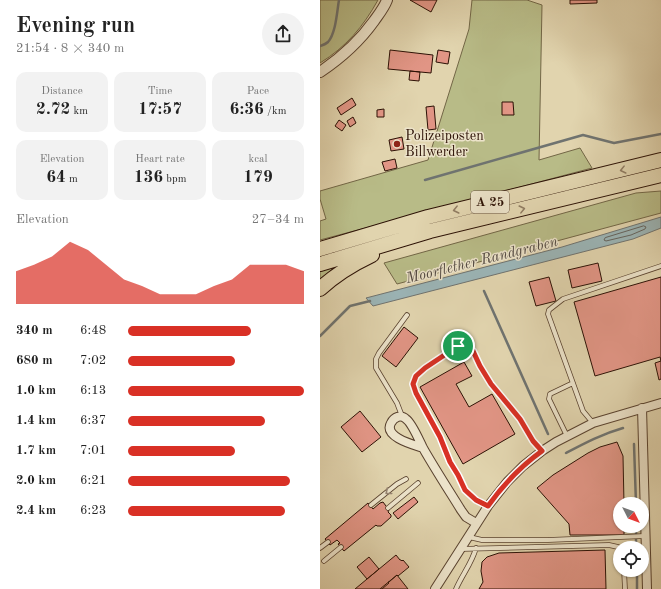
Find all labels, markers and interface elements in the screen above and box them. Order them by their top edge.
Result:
button: share [262,13,304,55]
text: Evening run [16,15,135,37]
text: 21:54 · 8 × 340 m [16,42,124,55]
text: Distance [41,86,83,97]
text: Time [148,86,172,97]
text: Pace [247,86,269,97]
text: 2.72 [36,101,70,118]
text: 17:57 [138,101,182,118]
text: 6:36 [230,101,264,118]
text: km [70,106,88,117]
text: /km [264,106,286,117]
place label: Polizeiposten Billwerder [405,129,484,159]
marker: Polizeiposten Billwerder [392,139,402,149]
text: Elevation [40,154,84,165]
text: Heart rate [135,154,185,165]
text: kcal [249,154,267,165]
one-way arrow [620,165,626,173]
text: 64 [46,169,66,186]
text: 136 [134,169,163,186]
text: 179 [243,169,273,186]
text: m [66,174,78,185]
text: bpm [163,174,186,185]
road number: A 25 [471,191,509,213]
one-way arrow [519,205,525,213]
one-way arrow [453,206,459,214]
text: Elevation [16,213,69,226]
text: 27–34 m [252,213,304,226]
water label: Moorflether Randgraben [403,235,560,287]
text: 340 m [16,324,53,337]
text: 6:48 [80,324,106,337]
pin [441,329,475,363]
icon: arrive [447,335,469,357]
text: 680 m [16,354,53,367]
text: 7:02 [80,354,106,367]
text: 1.0 km [16,384,56,397]
text: 6:13 [80,384,106,397]
text: 1.4 km [16,414,56,427]
text: 6:37 [80,414,106,427]
text: 1.7 km [16,444,56,457]
text: 7:01 [80,444,106,457]
text: 2.0 km [16,474,56,487]
text: 6:21 [80,474,106,487]
one-way arrow [385,487,393,494]
north arrow [613,497,649,533]
map controls [613,497,649,577]
text: 2.4 km [16,504,56,517]
text: 6:23 [80,504,106,517]
button: locate [613,541,649,577]

